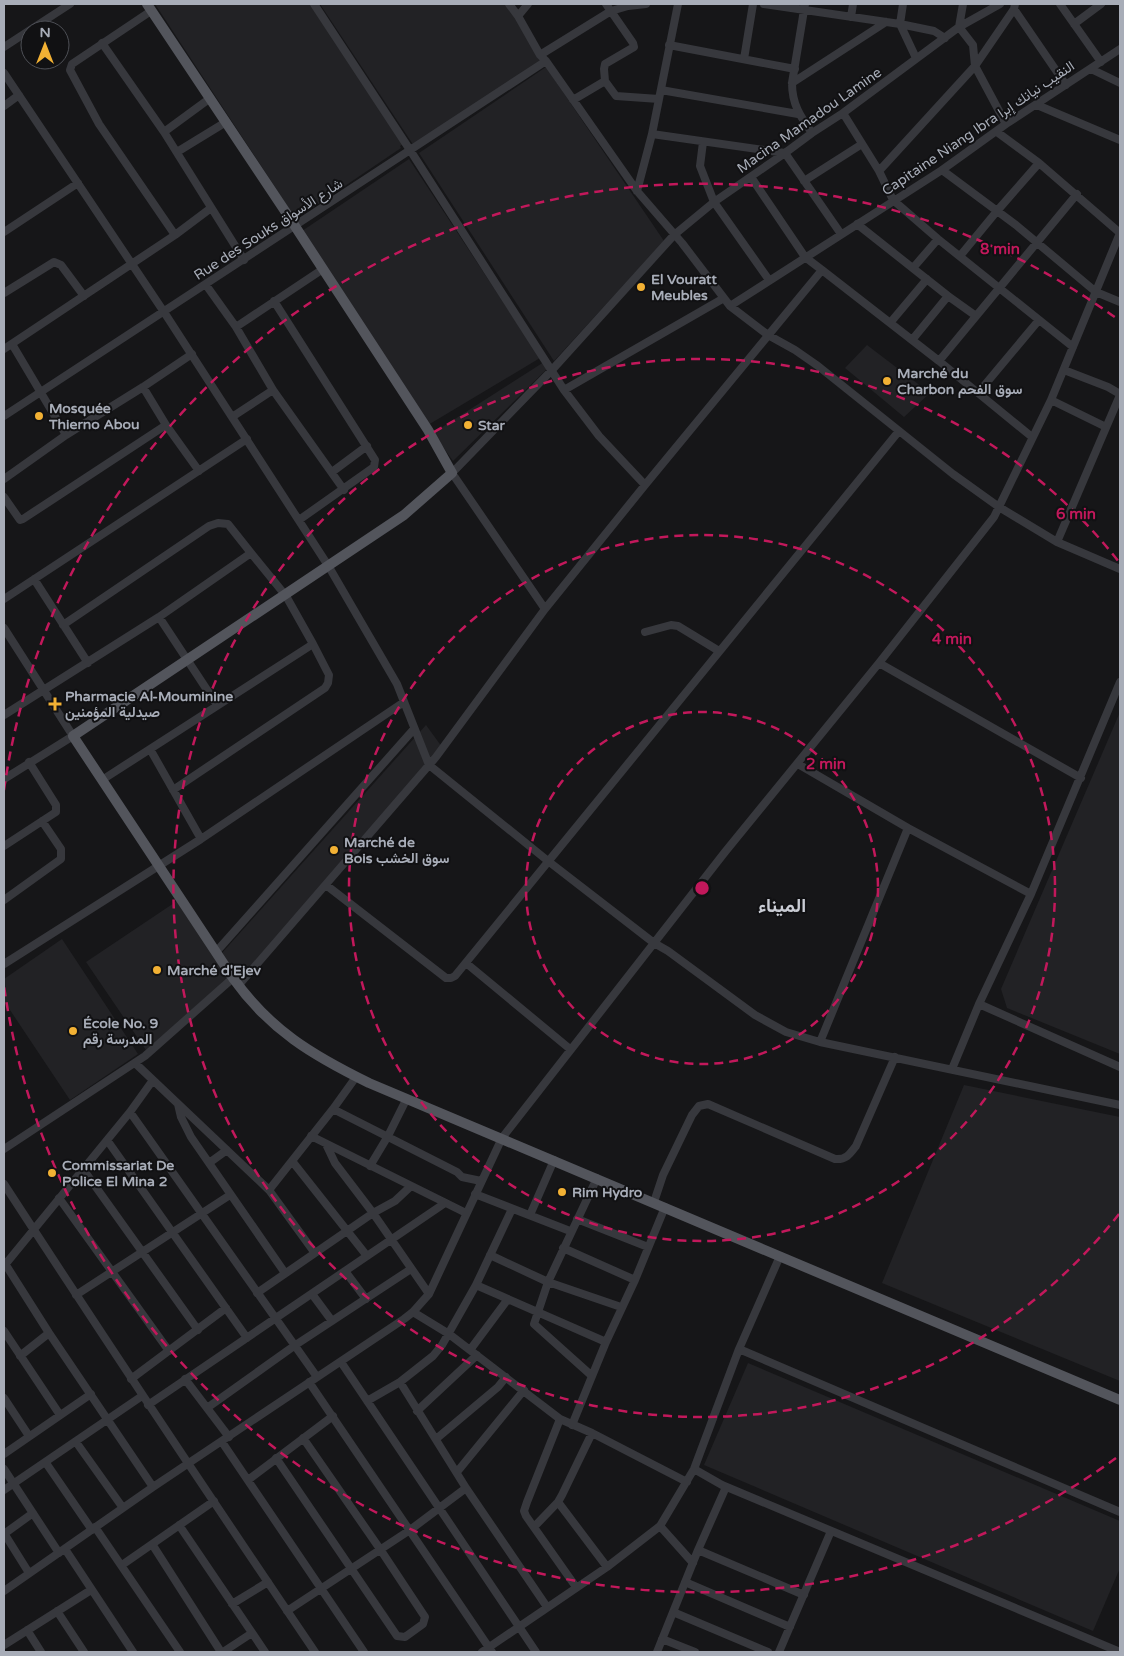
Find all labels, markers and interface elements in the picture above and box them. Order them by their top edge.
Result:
north arrow [20,20,70,70]
text: N [39,24,51,41]
street label: Capitaine Niang Ibra النقيب نيانك إبرا [879,57,1078,200]
street label: Macina Mamadou Lamine [734,64,885,177]
street label: Rue des Souks شارع الأسواق [191,175,347,286]
text: 8 min [980,240,1020,258]
place label: El Vouratt Meubles [651,271,717,304]
marker: El Vouratt Meubles [635,281,647,293]
place label: Marché du Charbon سوق الفحم [897,365,1022,398]
marker: Marché du Charbon سوق الفحم [881,375,893,387]
place label: Mosquée Thierno Abou [48,400,140,433]
marker: Mosquée Thierno Abou [33,410,45,422]
place label: Star [478,417,506,434]
marker: Star [462,419,474,431]
text: 6 min [1056,505,1096,523]
text: 4 min [932,630,972,648]
place label: Pharmacie Al-Mouminine صيدلية المؤمنين [65,688,233,721]
marker: Pharmacie Al-Mouminine صيدلية المؤمنين [49,698,61,710]
text: 2 min [806,755,846,773]
place label: Marché de Bois سوق الخشب [344,834,449,867]
marker: Marché de Bois سوق الخشب [328,844,340,856]
centre of rings [693,879,711,897]
district label: الميناء [758,895,806,917]
place label: Marché d'Ejev [167,962,261,979]
marker: Marché d'Ejev [151,964,163,976]
place label: École No. 9 المدرسة رقم [83,1015,158,1048]
marker: École No. 9 المدرسة رقم [67,1025,79,1037]
place label: Commissariat De Police El Mina 2 [62,1157,174,1190]
marker: Commissariat De Police El Mina 2 [46,1167,58,1179]
place label: Rim Hydro [572,1184,643,1201]
marker: Rim Hydro [556,1186,568,1198]

